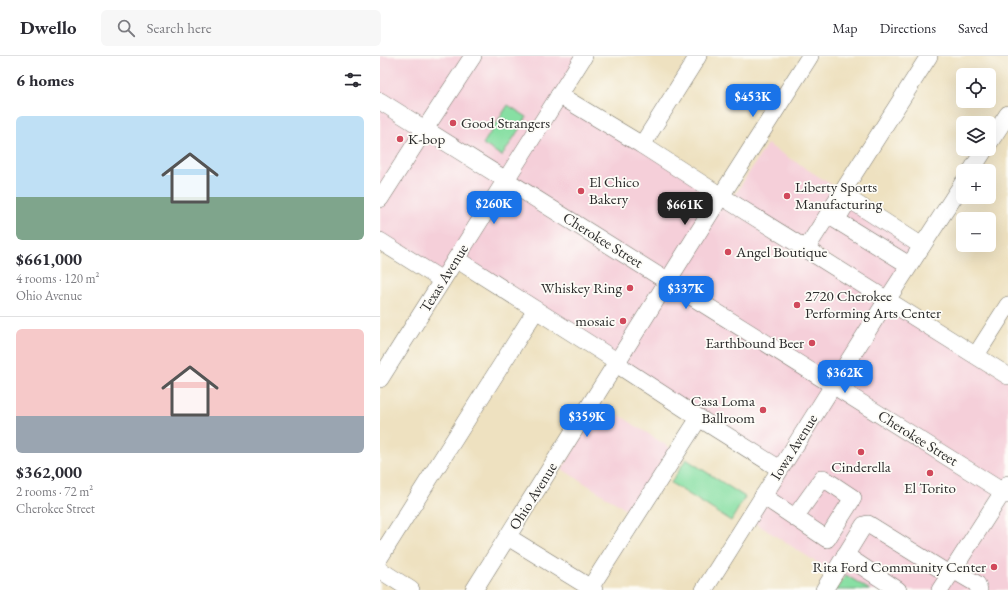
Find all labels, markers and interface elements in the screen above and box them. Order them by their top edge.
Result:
search box [101,10,381,46]
text: Dwello [20,15,77,40]
icon: search [115,17,137,39]
text: Search here [147,18,212,37]
text: Map [832,19,858,37]
text: Directions [880,19,936,37]
text: Saved [958,19,988,37]
map controls [956,68,996,252]
button: locate [956,68,996,108]
text: 6 homes [16,69,74,91]
icon: filters [342,69,364,91]
pin: $453K [725,84,781,118]
text: $453K [735,88,771,105]
place label: Good Strangers [461,113,550,132]
button: layers [956,116,996,156]
marker: Good Strangers [448,118,458,128]
place label: K-bop [408,129,445,148]
marker: K-bop [395,134,405,144]
icon: home [154,142,226,214]
button: + [956,164,996,204]
place label: El Chico Bakery [589,172,639,208]
place label: Liberty Sports Manufacturing [795,177,883,213]
marker: El Chico Bakery [576,186,586,196]
pin: $260K [466,191,522,225]
marker: Liberty Sports Manufacturing [782,191,792,201]
pin: $661K [657,192,713,226]
text: $260K [476,195,512,212]
text: $661K [667,196,703,213]
street label: Cherokee Street [560,207,647,272]
button: − [956,212,996,252]
street label: Texas Avenue [415,240,472,316]
place label: Angel Boutique [735,242,828,261]
marker: Angel Boutique [723,247,733,257]
text: $661,000 [16,248,82,270]
text: 4 rooms · 120 m² [16,270,100,287]
pin: $337K [658,276,714,310]
place label: Whiskey Ring [541,278,622,297]
text: $337K [668,280,704,297]
marker: Whiskey Ring [625,283,635,293]
place label: 2720 Cherokee Performing Arts Center [805,286,941,322]
text: Ohio Avenue [16,287,82,304]
marker: 2720 Cherokee Performing Arts Center [792,300,802,310]
place label: mosaic [575,311,615,330]
marker: mosaic [618,316,628,326]
place label: Earthbound Beer [706,333,804,352]
marker: Earthbound Beer [807,338,817,348]
icon: home [154,355,226,427]
pin: $362K [817,360,873,394]
text: $362K [827,364,863,381]
place label: Casa Loma Ballroom [691,391,755,427]
pin: $359K [559,404,615,438]
marker: Casa Loma Ballroom [758,405,768,415]
street label: Cherokee Street [875,405,962,470]
text: $359K [569,408,605,425]
street label: Iowa Avenue [766,410,821,483]
marker: Cinderella [856,447,866,457]
place label: Cinderella [831,457,891,476]
street label: Ohio Avenue [504,458,561,533]
text: $362,000 [16,461,82,483]
marker: El Torito [925,468,935,478]
place label: El Torito [904,478,956,497]
text: 2 rooms · 72 m² [16,483,93,500]
text: Cherokee Street [16,500,95,517]
place label: Rita Ford Community Center [812,557,986,576]
marker: Rita Ford Community Center [989,562,999,572]

